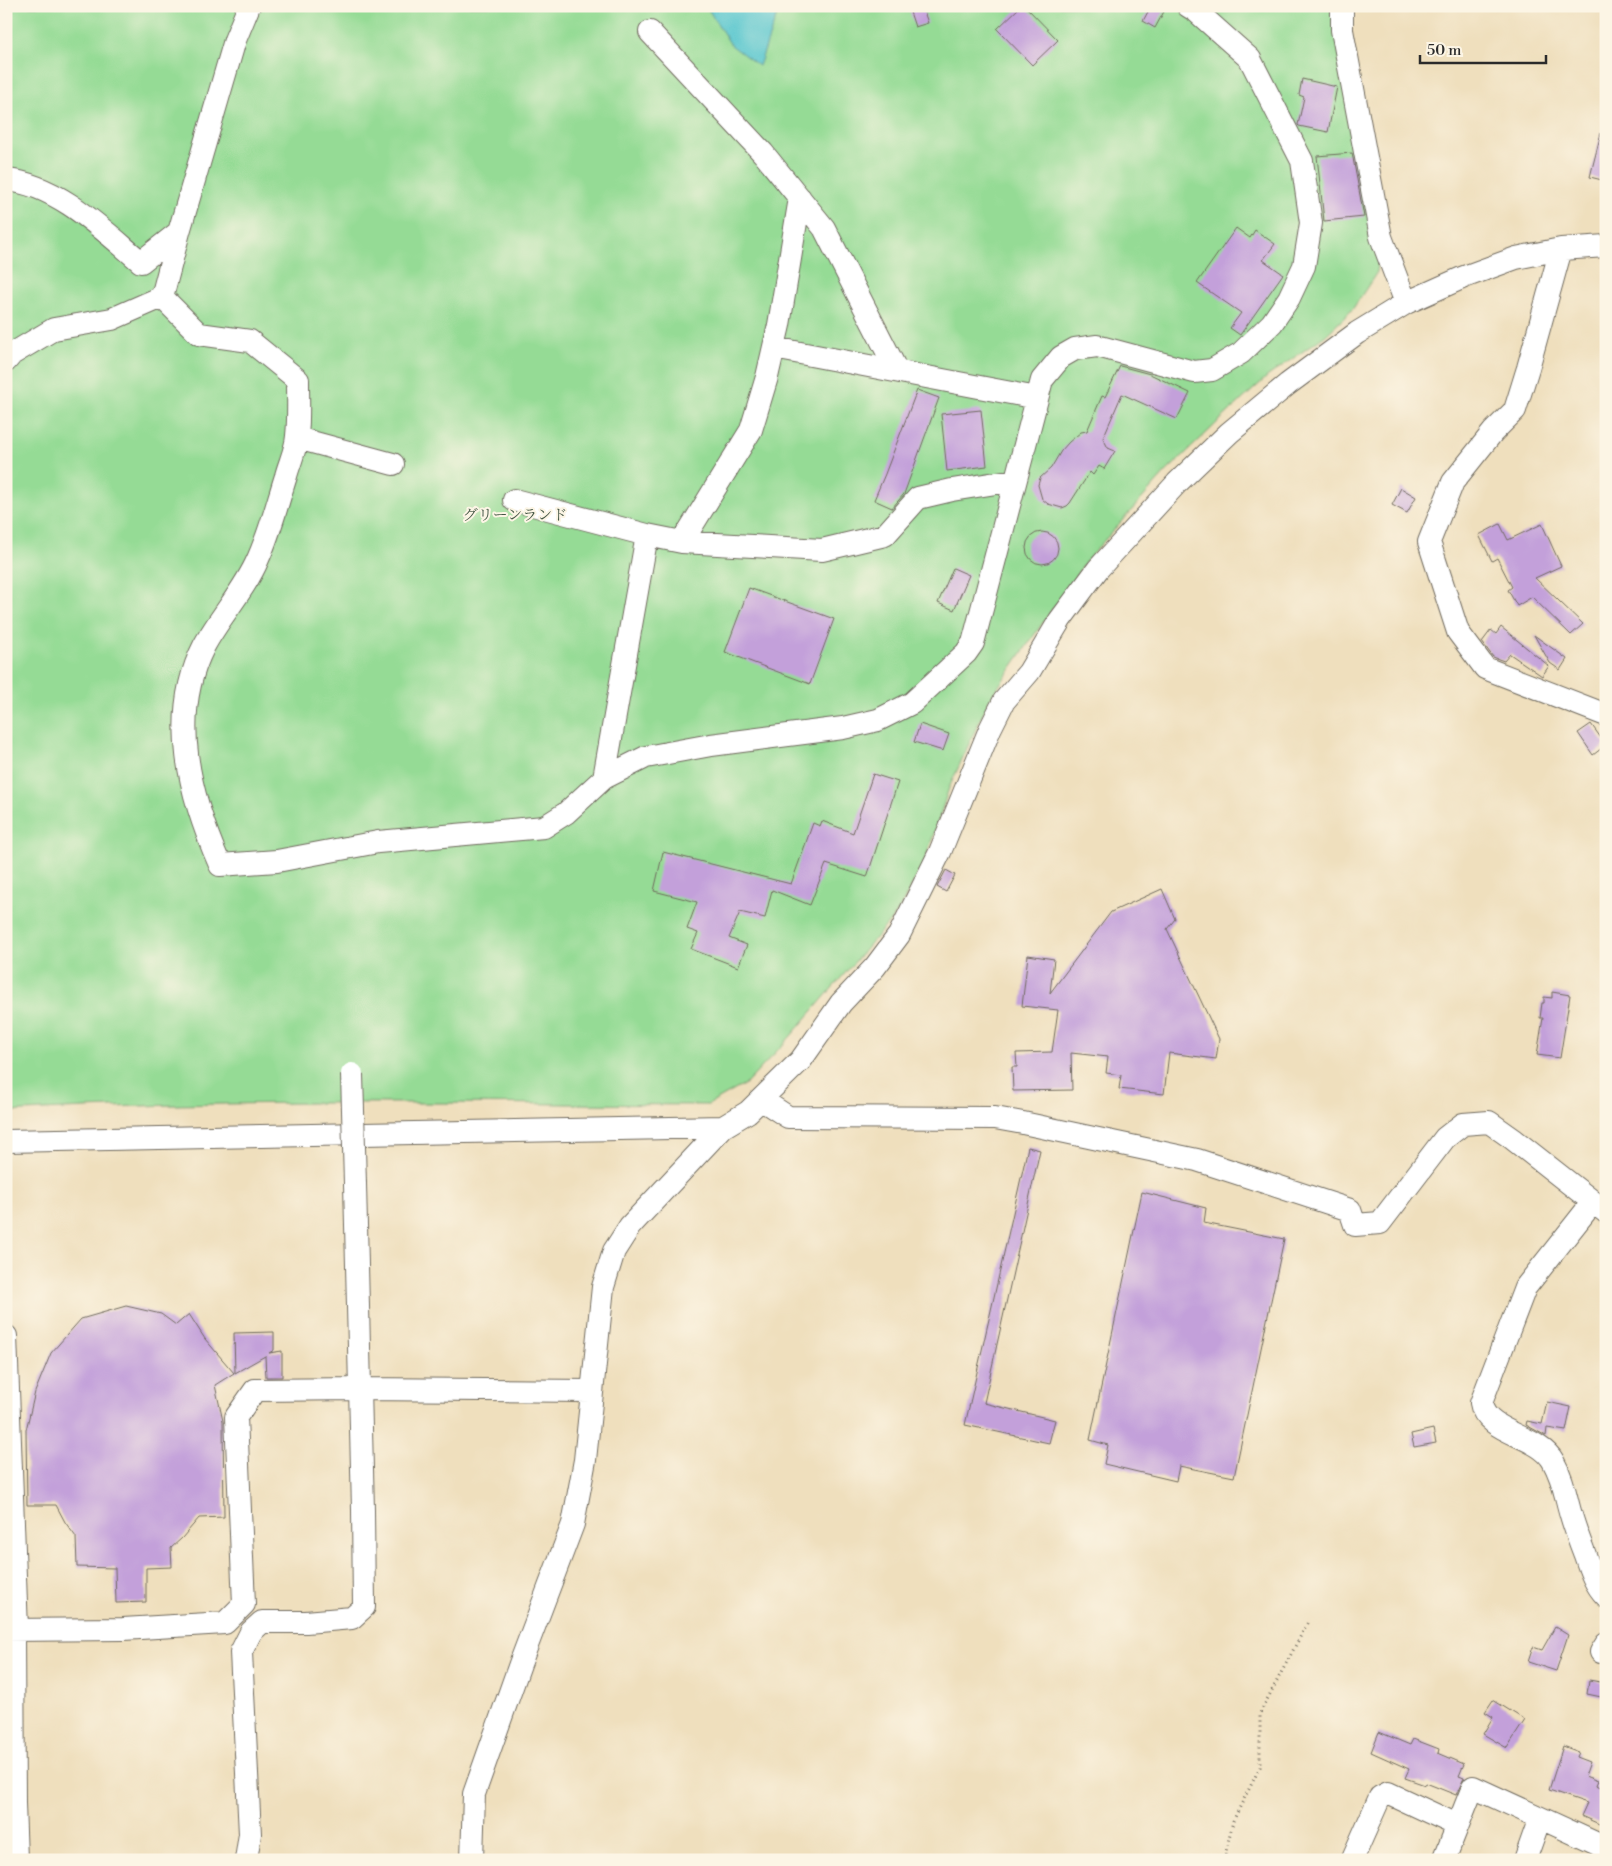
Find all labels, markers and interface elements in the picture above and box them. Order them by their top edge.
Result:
scale bar [1420,32,1546,64]
text: 50 m [1427,41,1461,60]
park label: グリーンランド [463,506,567,525]

